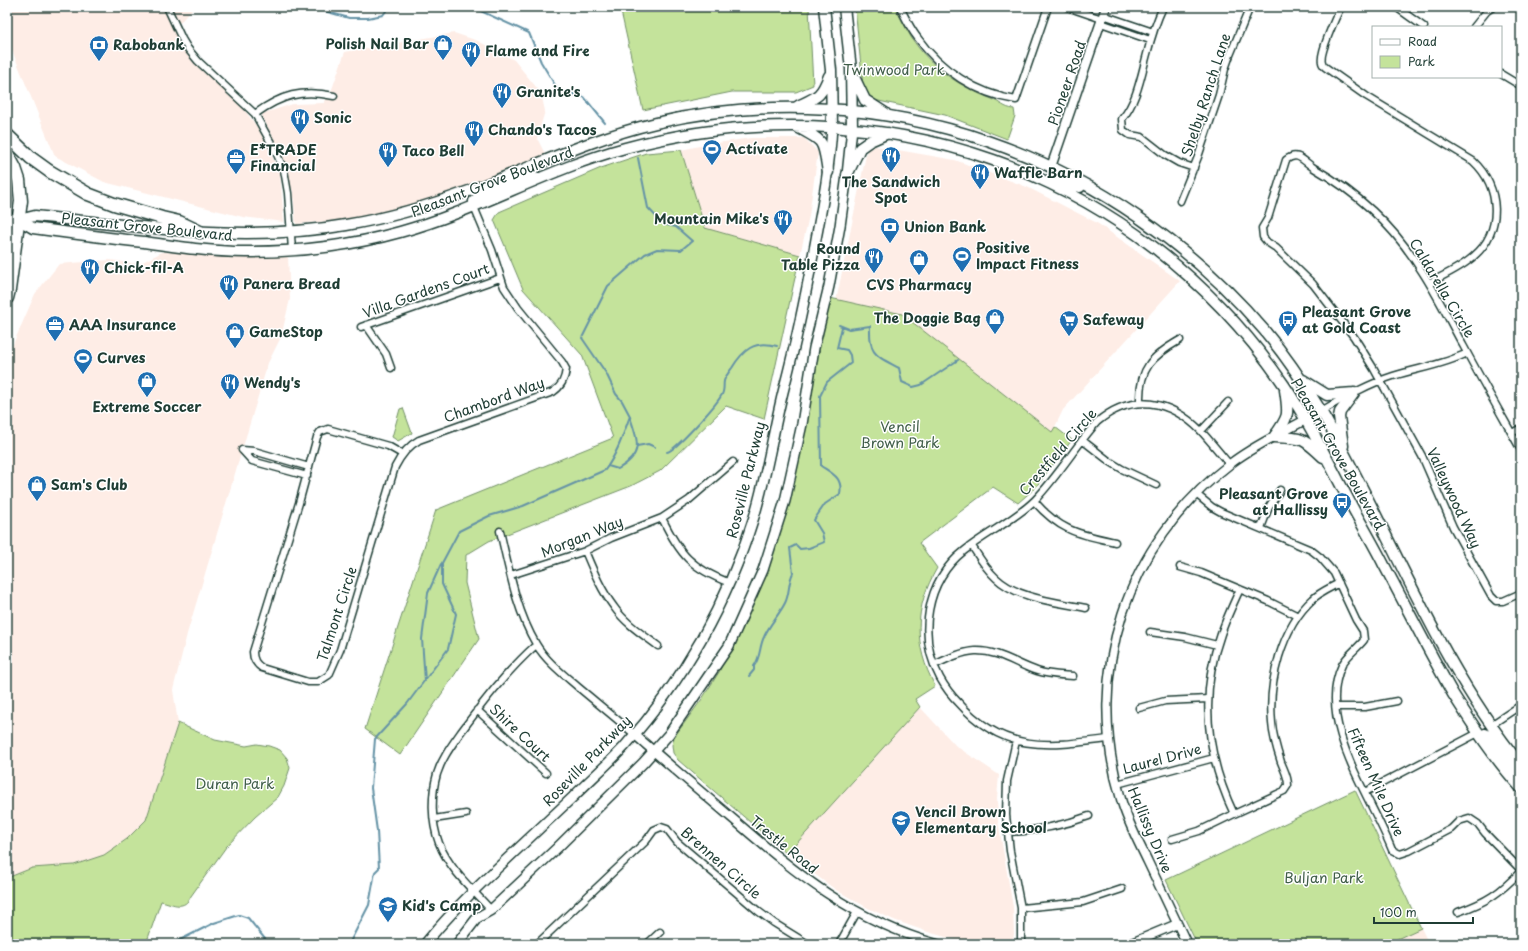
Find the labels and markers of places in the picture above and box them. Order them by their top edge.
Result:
place label: Polish Nail Bar [326,33,430,54]
shop icon: Polish Nail Bar [432,33,454,61]
bank icon: Rabobank [88,34,110,62]
place label: Rabobank [113,34,185,55]
restaurant icon: Flame and Fire [460,40,482,68]
place label: Flame and Fire [485,40,589,61]
restaurant icon: Granite's [491,81,513,109]
place label: Granite's [516,81,581,102]
restaurant icon: Sonic [289,107,311,135]
place label: Sonic [314,107,352,128]
restaurant icon: Chando's Tacos [463,119,485,147]
place label: Chando's Tacos [488,119,597,140]
sports icon: Actívate [701,138,723,166]
place label: Actívate [726,138,788,159]
place label: E*TRADE Financial [250,139,317,176]
restaurant icon: Taco Bell [377,140,399,168]
place label: Taco Bell [402,140,464,161]
restaurant icon: The Sandwich Spot [880,145,902,173]
office icon: E*TRADE Financial [225,147,247,175]
restaurant icon: Waffle Barn [969,162,991,190]
place label: Waffle Barn [994,162,1083,183]
place label: The Sandwich Spot [842,171,940,208]
place label: Mountain Mike's [654,208,769,229]
restaurant icon: Mountain Mike's [772,208,794,236]
bank icon: Union Bank [879,216,901,244]
place label: Union Bank [904,216,987,237]
place label: Positive Impact Fitness [976,237,1079,274]
place label: Round Table Pizza [781,238,861,275]
sports icon: Positive Impact Fitness [951,245,973,273]
restaurant icon: Round Table Pizza [863,246,885,274]
shop icon: CVS Pharmacy [908,248,930,276]
restaurant icon: Chick-fil-A [79,257,101,285]
place label: Chick-fil-A [104,257,184,278]
restaurant icon: Panera Bread [218,273,240,301]
place label: Panera Bread [243,273,341,294]
place label: CVS Pharmacy [866,274,972,295]
place label: Pleasant Grove at Gold Coast [1302,301,1411,338]
place label: The Doggie Bag [874,307,981,328]
shop icon: The Doggie Bag [984,307,1006,335]
supermarket icon: Safeway [1058,309,1080,337]
place label: Safeway [1083,309,1144,330]
bus stop icon: Pleasant Grove at Gold Coast [1277,309,1299,337]
office icon: AAA Insurance [44,314,66,342]
place label: AAA Insurance [68,314,176,335]
shop icon: GameStop [224,321,246,349]
place label: GameStop [249,321,323,342]
sports icon: Curves [72,347,94,375]
place label: Curves [97,347,146,368]
shop icon: Extreme Soccer [136,370,158,398]
restaurant icon: Wendy's [219,372,241,400]
place label: Wendy's [244,372,301,393]
place label: Extreme Soccer [92,396,202,417]
shop icon: Sam's Club [26,474,48,502]
place label: Sam's Club [51,474,127,495]
place label: Pleasant Grove at Hallissy [1219,483,1328,520]
bus stop icon: Pleasant Grove at Hallissy [1331,491,1353,519]
place label: Vencil Brown Elementary School [915,801,1047,838]
school or university icon: Vencil Brown Elementary School [890,809,912,837]
school or university icon: Kid's Camp [377,895,399,923]
place label: Kid's Camp [402,895,481,916]

